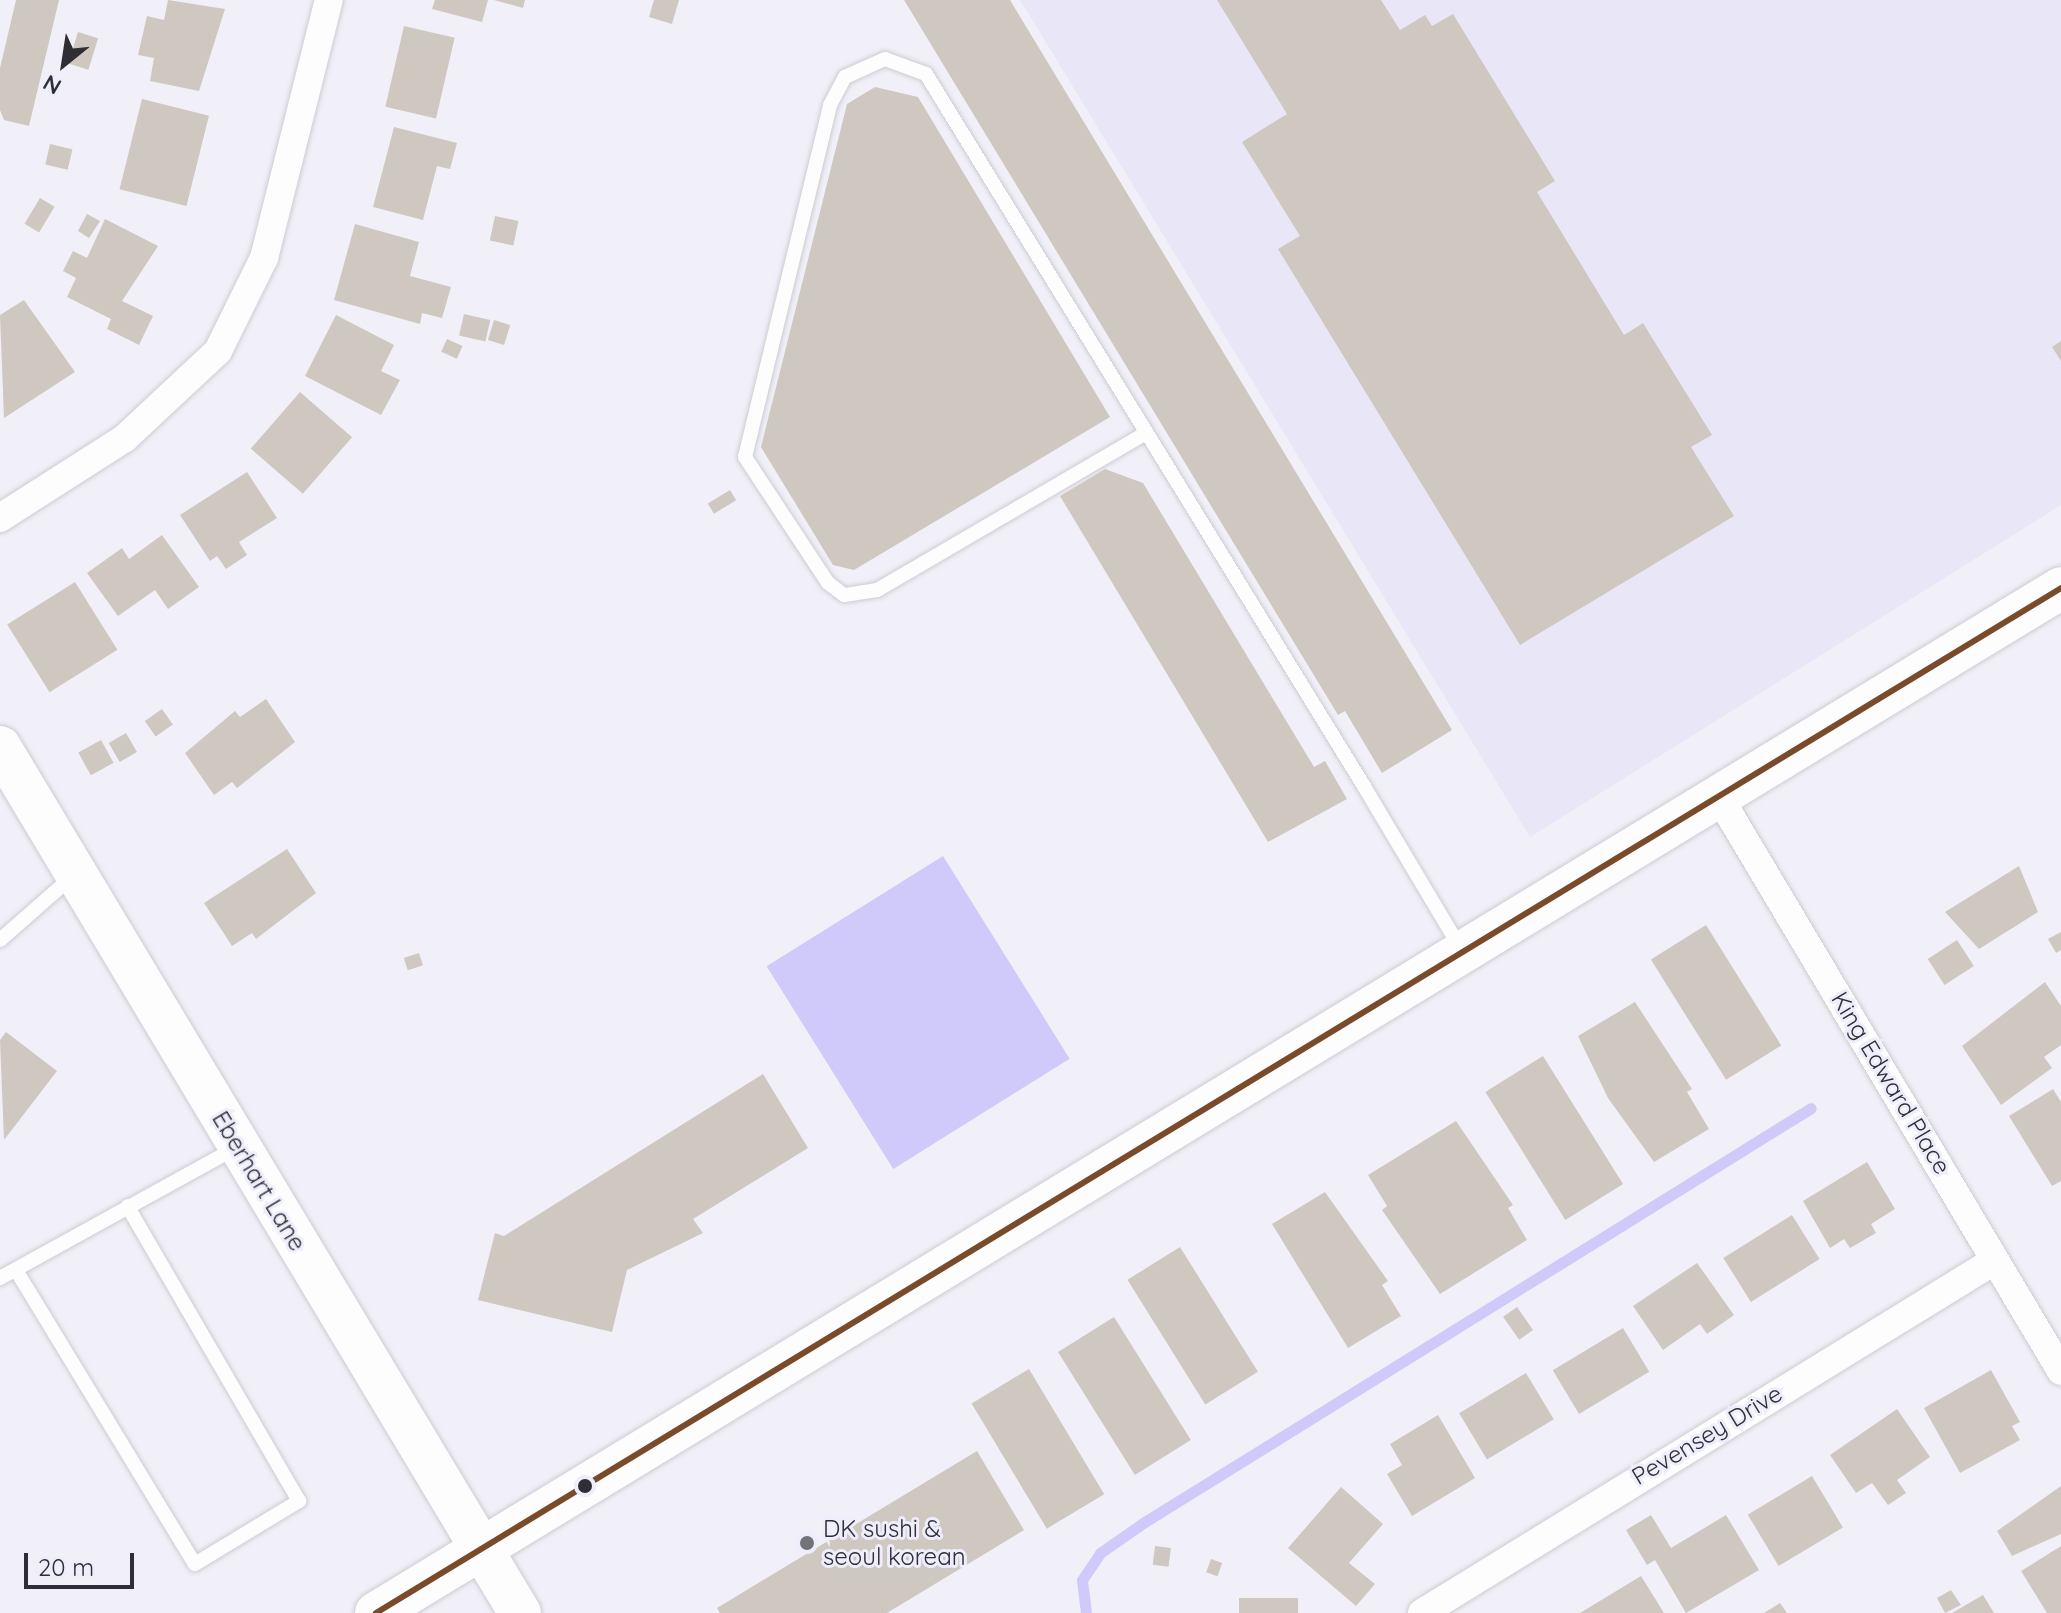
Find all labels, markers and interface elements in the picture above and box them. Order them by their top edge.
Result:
north arrow [24,24,104,104]
text: N [38,69,66,101]
street label: King Edward Place [1825,987,1957,1179]
street label: Eberhart Lane [206,1106,312,1256]
street label: Pevensey Drive [1627,1379,1787,1491]
unlabelled marker [577,1478,593,1494]
place label: DK sushi & seoul korean [823,1515,966,1571]
marker: DK sushi & seoul korean [798,1534,816,1552]
scale bar [28,1537,138,1587]
text: 20 m [38,1552,94,1582]

